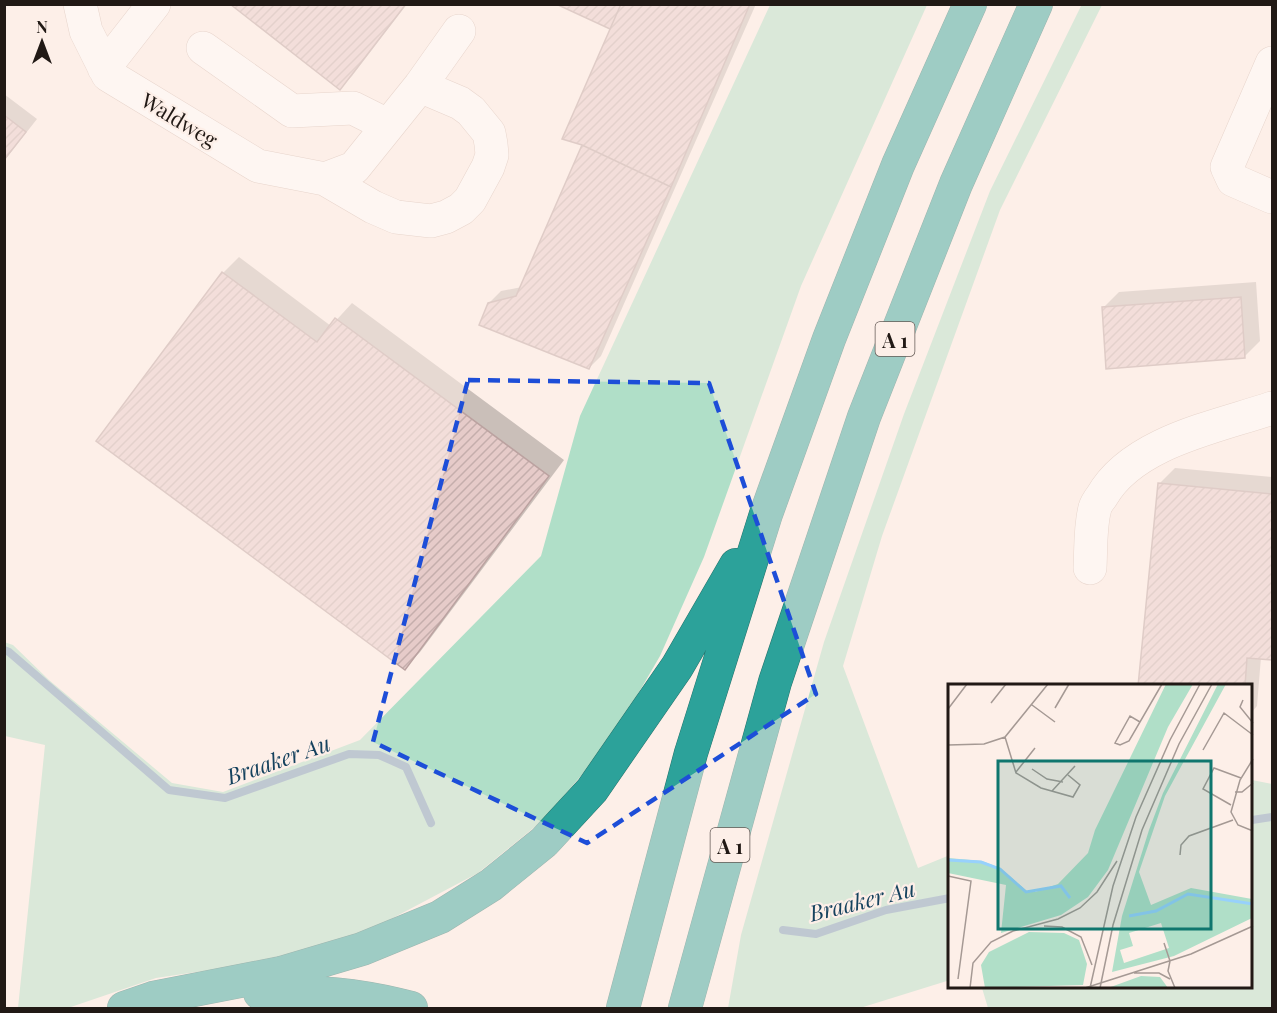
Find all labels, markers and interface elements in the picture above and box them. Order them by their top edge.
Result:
north arrow [12,12,72,72]
text: N [36,16,48,37]
street label: Waldweg [136,85,223,153]
road number: A 1 [876,322,914,356]
inset map [948,684,1253,989]
water label: Braaker Au [221,727,334,791]
road number: A 1 [710,828,750,862]
water label: Braaker Au [805,872,918,928]

